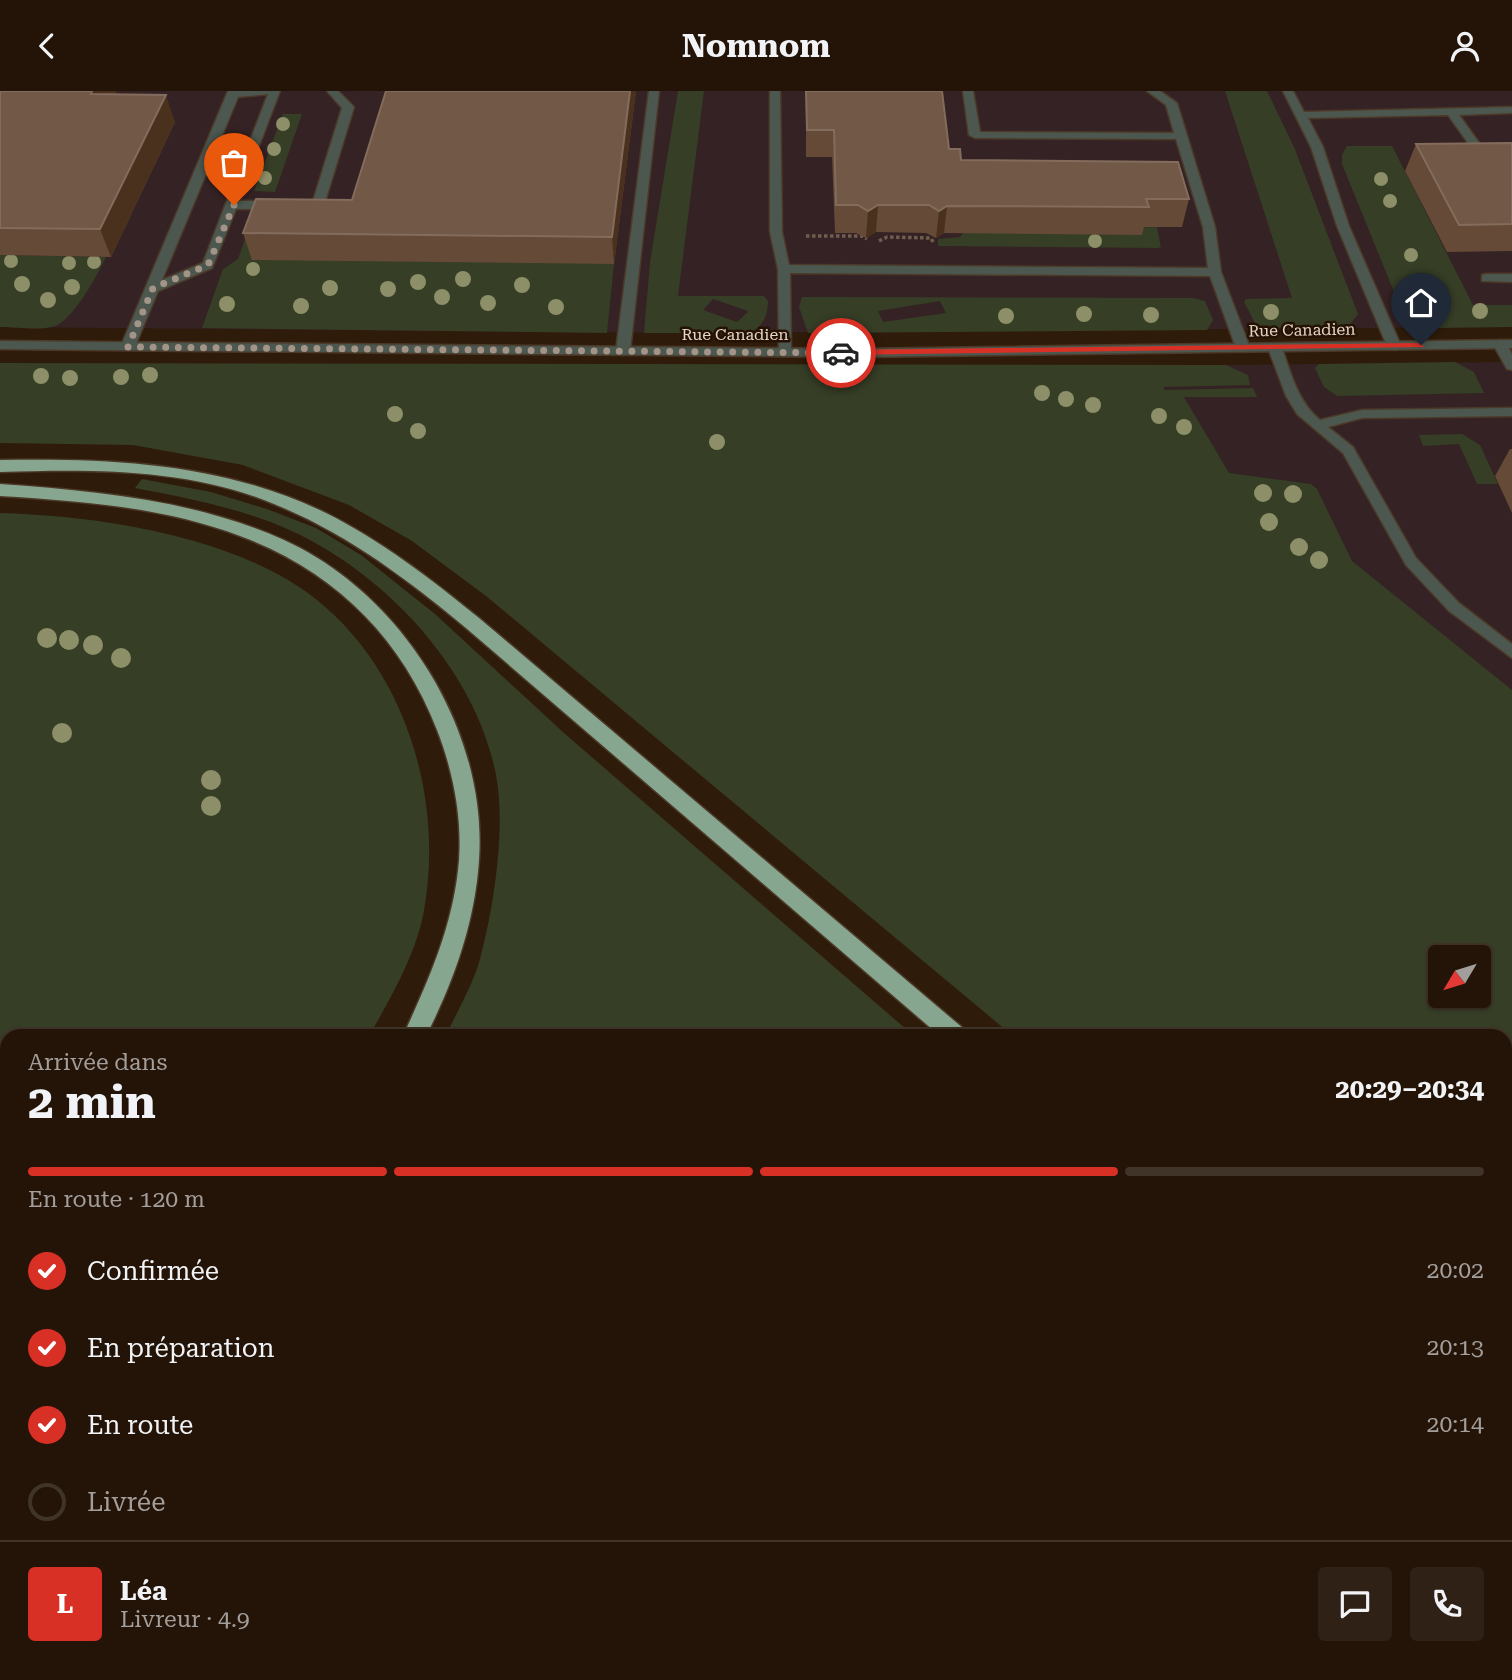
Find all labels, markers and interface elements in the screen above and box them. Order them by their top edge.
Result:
icon: back [28,27,66,65]
text: Nomnom [682,27,830,65]
icon: person [1446,27,1484,65]
pin [204,133,264,205]
icon: bag [215,144,253,182]
pin [1391,273,1451,345]
icon: home [1402,284,1440,322]
courier [806,318,876,388]
street label: Rue Canadien [1248,320,1356,340]
street label: Rue Canadien [681,325,789,344]
icon: car [822,334,860,372]
north arrow [1428,945,1491,1008]
map controls [1428,945,1491,1008]
text: Arrivée dans [28,1049,167,1076]
text: 20:29–20:34 [1335,1074,1484,1104]
text: 2 min [28,1075,156,1129]
text: En route · 120 m [28,1186,205,1213]
icon: check [28,1252,66,1290]
text: Confirmée [87,1256,219,1286]
text: 20:02 [1427,1257,1484,1284]
icon: check [28,1329,66,1367]
text: En préparation [87,1333,275,1363]
text: 20:13 [1427,1334,1484,1361]
icon: check [28,1406,66,1444]
text: En route [87,1410,193,1440]
text: 20:14 [1427,1411,1484,1438]
text: Livrée [87,1487,166,1517]
button: chat [1318,1567,1392,1641]
button: phone [1410,1567,1484,1641]
text: Léa [120,1576,167,1606]
text: L [57,1589,73,1619]
text: Livreur · 4.9 [120,1606,250,1633]

